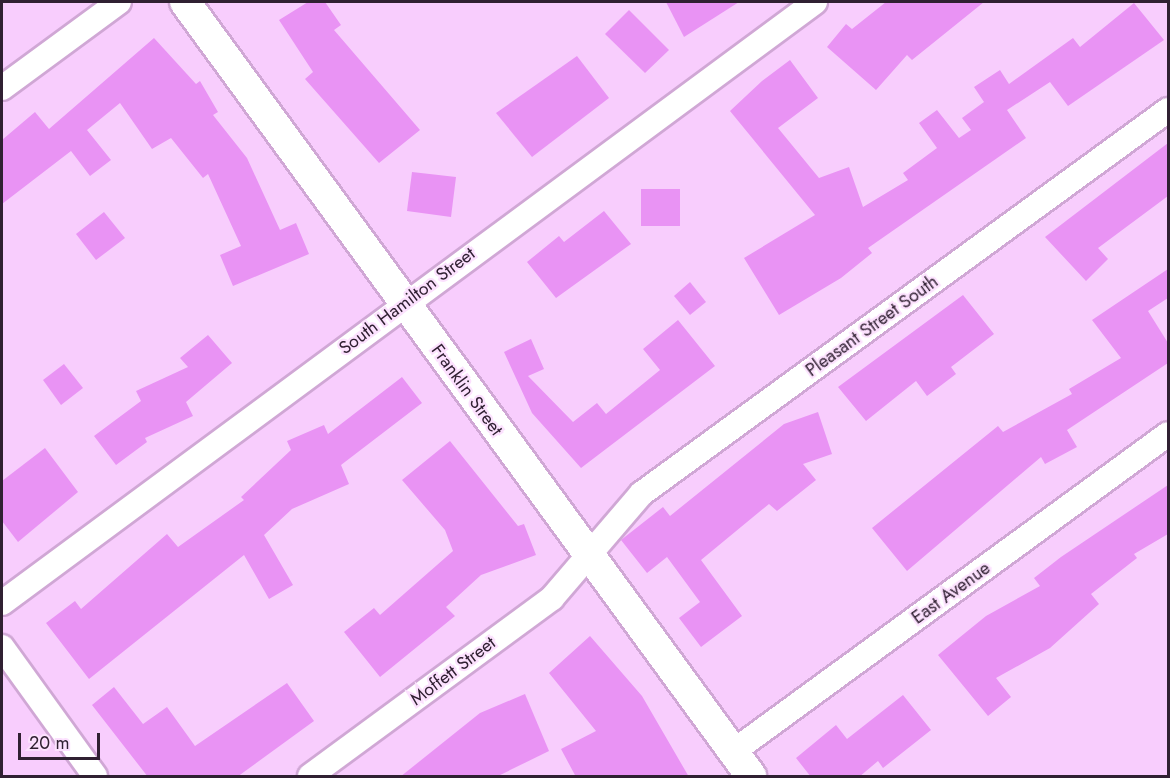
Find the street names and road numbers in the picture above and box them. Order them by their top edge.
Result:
street label: South Hamilton Street [335,243,479,359]
street label: Pleasant Street South [802,271,942,381]
street label: Franklin Street [427,340,507,440]
street label: East Avenue [908,557,994,629]
street label: Moffett Street [406,632,500,710]

